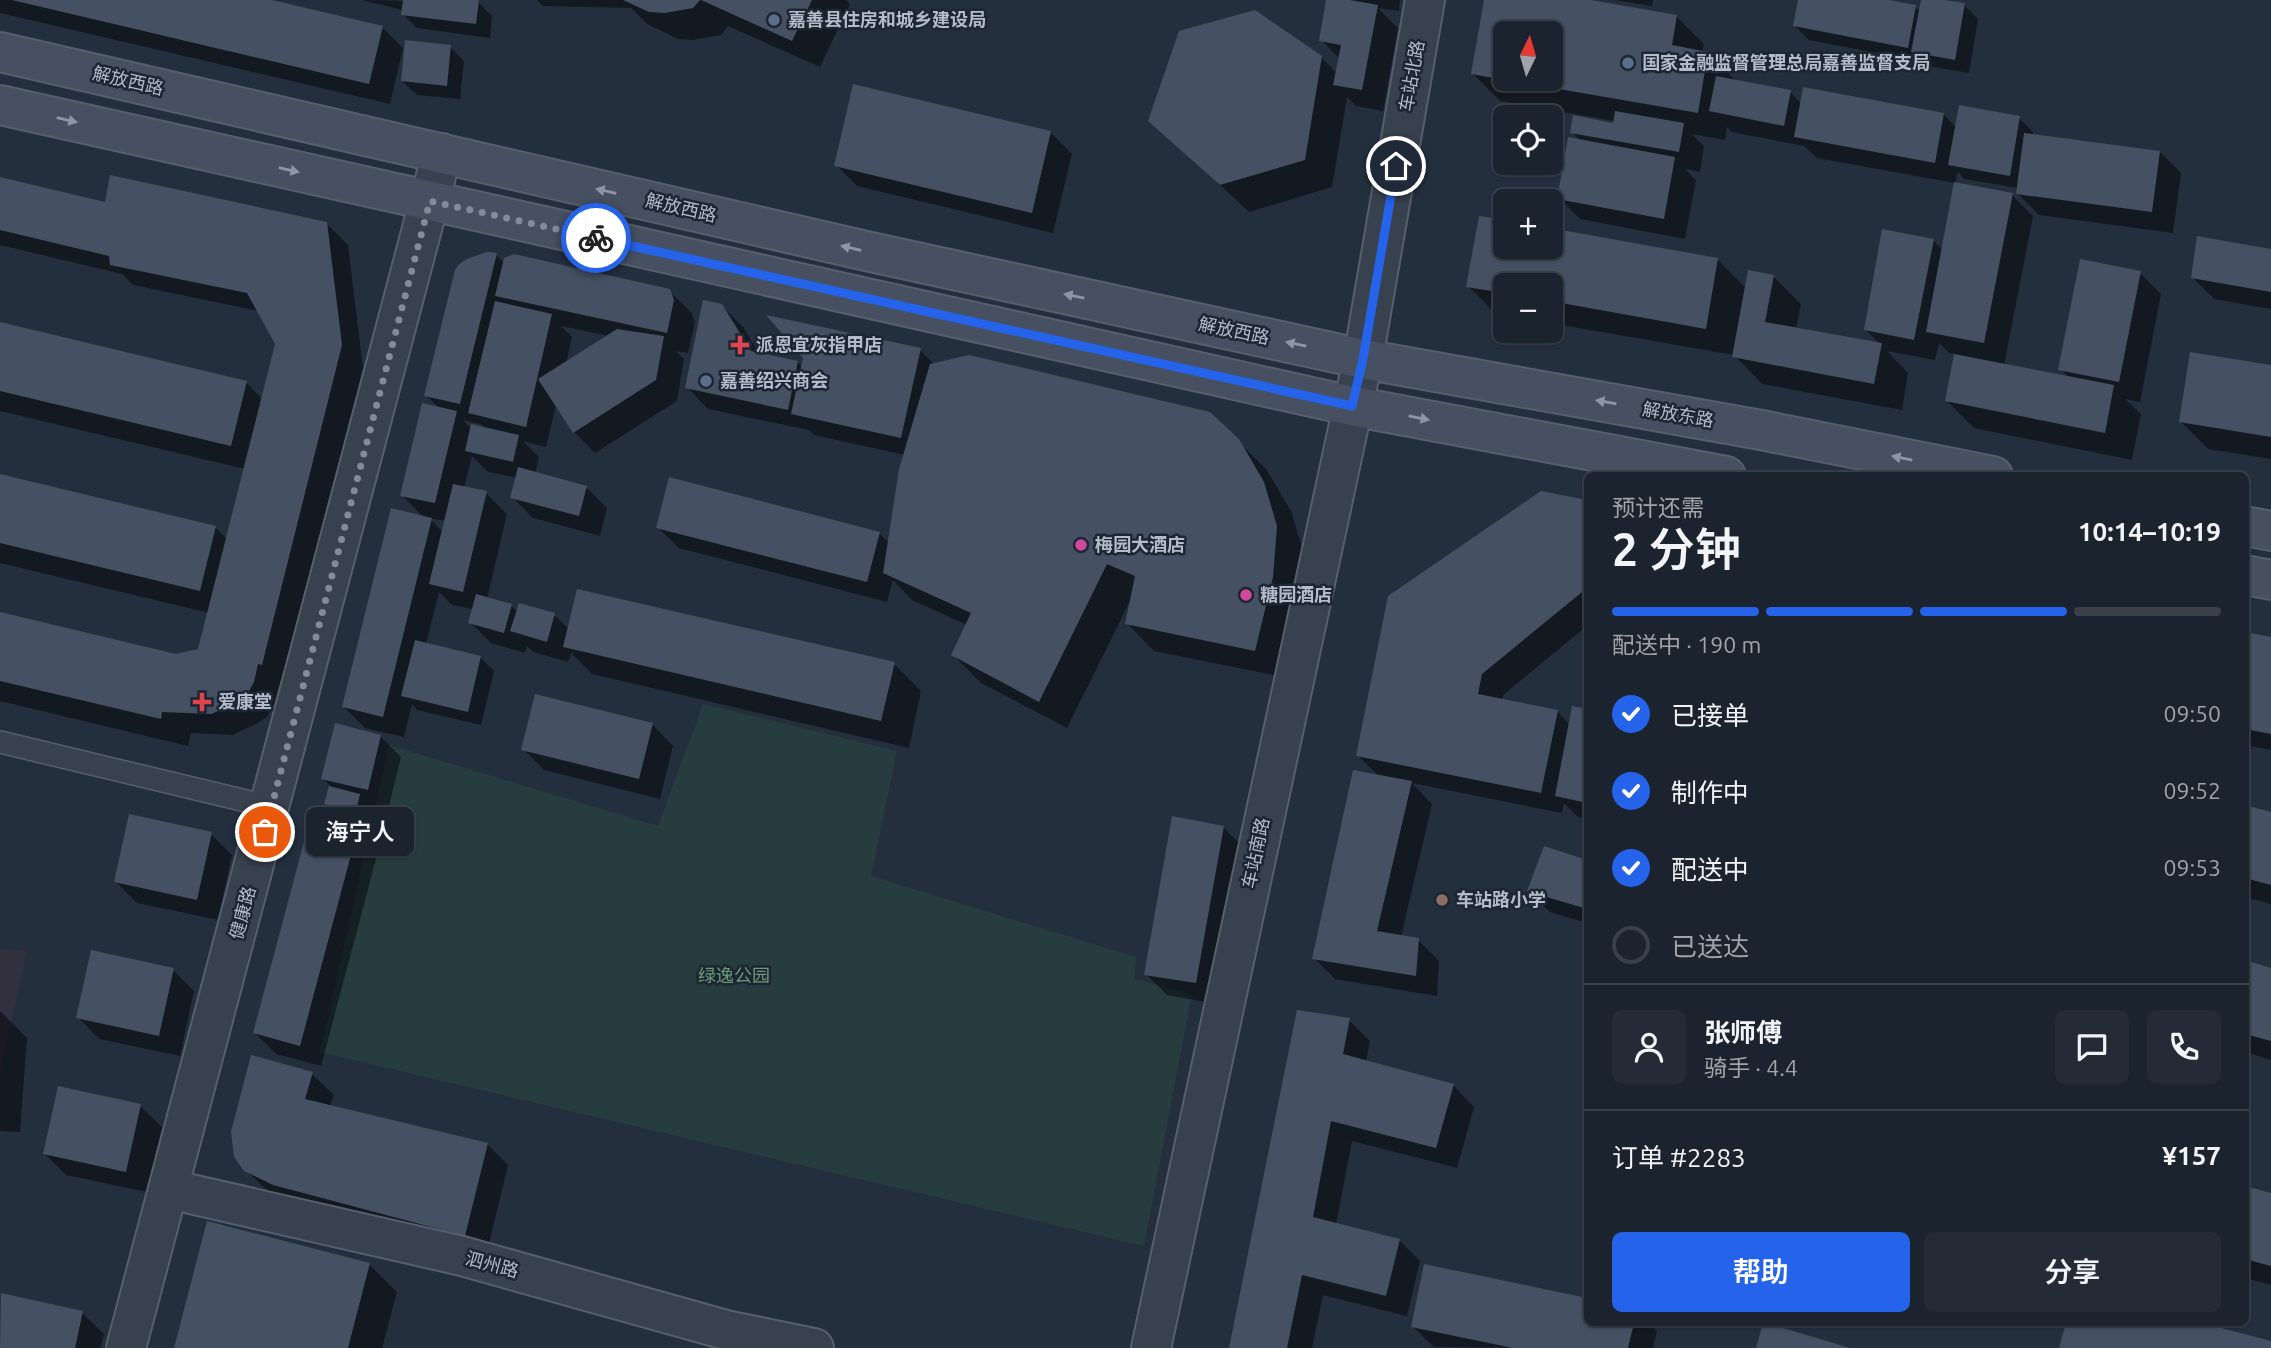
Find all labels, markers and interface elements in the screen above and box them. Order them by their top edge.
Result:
place label: 嘉善县住房和城乡建设局 [788,9,986,29]
marker: 嘉善县住房和城乡建设局 [766,12,782,28]
north arrow [1493,21,1563,91]
map controls [1493,21,1563,343]
street label: 车站北路 [1395,39,1427,113]
place label: 国家金融监督管理总局嘉善监督支局 [1642,52,1930,72]
marker: 国家金融监督管理总局嘉善监督支局 [1620,55,1636,71]
street label: 解放西路 [91,62,166,98]
button: locate [1493,105,1563,175]
one-way arrow [56,115,78,126]
pin [1366,136,1426,196]
icon: home [1377,147,1415,185]
one-way arrow [278,164,300,175]
one-way arrow [595,185,617,196]
street label: 解放西路 [644,189,719,225]
button: + [1493,189,1563,259]
courier [561,203,631,273]
icon: bike [577,219,615,257]
one-way arrow [840,242,862,253]
button: − [1493,273,1563,343]
one-way arrow [1063,290,1085,301]
street label: 解放西路 [1197,313,1272,347]
place label: 派恩宜灰指甲店 [756,334,882,354]
marker: 派恩宜灰指甲店 [730,335,750,355]
one-way arrow [1285,339,1307,350]
place label: 嘉善绍兴商会 [720,370,828,390]
marker: 嘉善绍兴商会 [698,373,714,389]
one-way arrow [1595,396,1617,407]
street label: 解放东路 [1641,398,1715,430]
one-way arrow [1409,413,1431,424]
one-way arrow [1891,452,1913,463]
text: 预计还需 [1612,495,1704,520]
text: 10:14–10:19 [2078,517,2221,546]
text: 2 分钟 [1612,523,1741,575]
place label: 梅园大酒店 [1095,534,1185,554]
marker: 梅园大酒店 [1073,537,1089,553]
place label: 糖园酒店 [1260,584,1332,604]
marker: 糖园酒店 [1238,587,1254,603]
text: 配送中 · 190 m [1612,632,1761,657]
place label: 爱康堂 [218,691,272,711]
marker: 爱康堂 [192,692,212,712]
icon: check [1612,695,1650,733]
text: 已接单 [1671,701,1749,730]
text: 09:50 [2163,701,2221,726]
icon: check [1612,772,1650,810]
text: 制作中 [1671,778,1749,807]
text: 09:52 [2163,778,2221,803]
pin [235,802,295,862]
callout: 海宁人 [307,808,416,856]
icon: bag [246,813,284,851]
street label: 车站南路 [1238,815,1272,890]
text: 海宁人 [326,819,395,844]
icon: check [1612,849,1650,887]
text: 配送中 [1671,855,1749,884]
text: 09:53 [2163,855,2221,880]
street label: 健康路 [225,884,259,941]
place label: 车站路小学 [1456,889,1546,909]
marker: 车站路小学 [1434,892,1450,908]
text: 已送达 [1671,932,1749,961]
park label: 绿逸公园 [698,965,770,985]
button: person [1612,1010,1686,1084]
button: chat [2055,1010,2129,1084]
button: phone [2147,1010,2221,1084]
text: 张师傅 [1704,1018,1782,1047]
text: 骑手 · 4.4 [1704,1055,1798,1080]
text: ¥157 [2162,1141,2221,1170]
text: 订单 #2283 [1612,1143,1746,1172]
button: 帮助 [1612,1232,1910,1312]
button: 分享 [1924,1232,2221,1312]
street label: 泗州路 [464,1247,521,1281]

